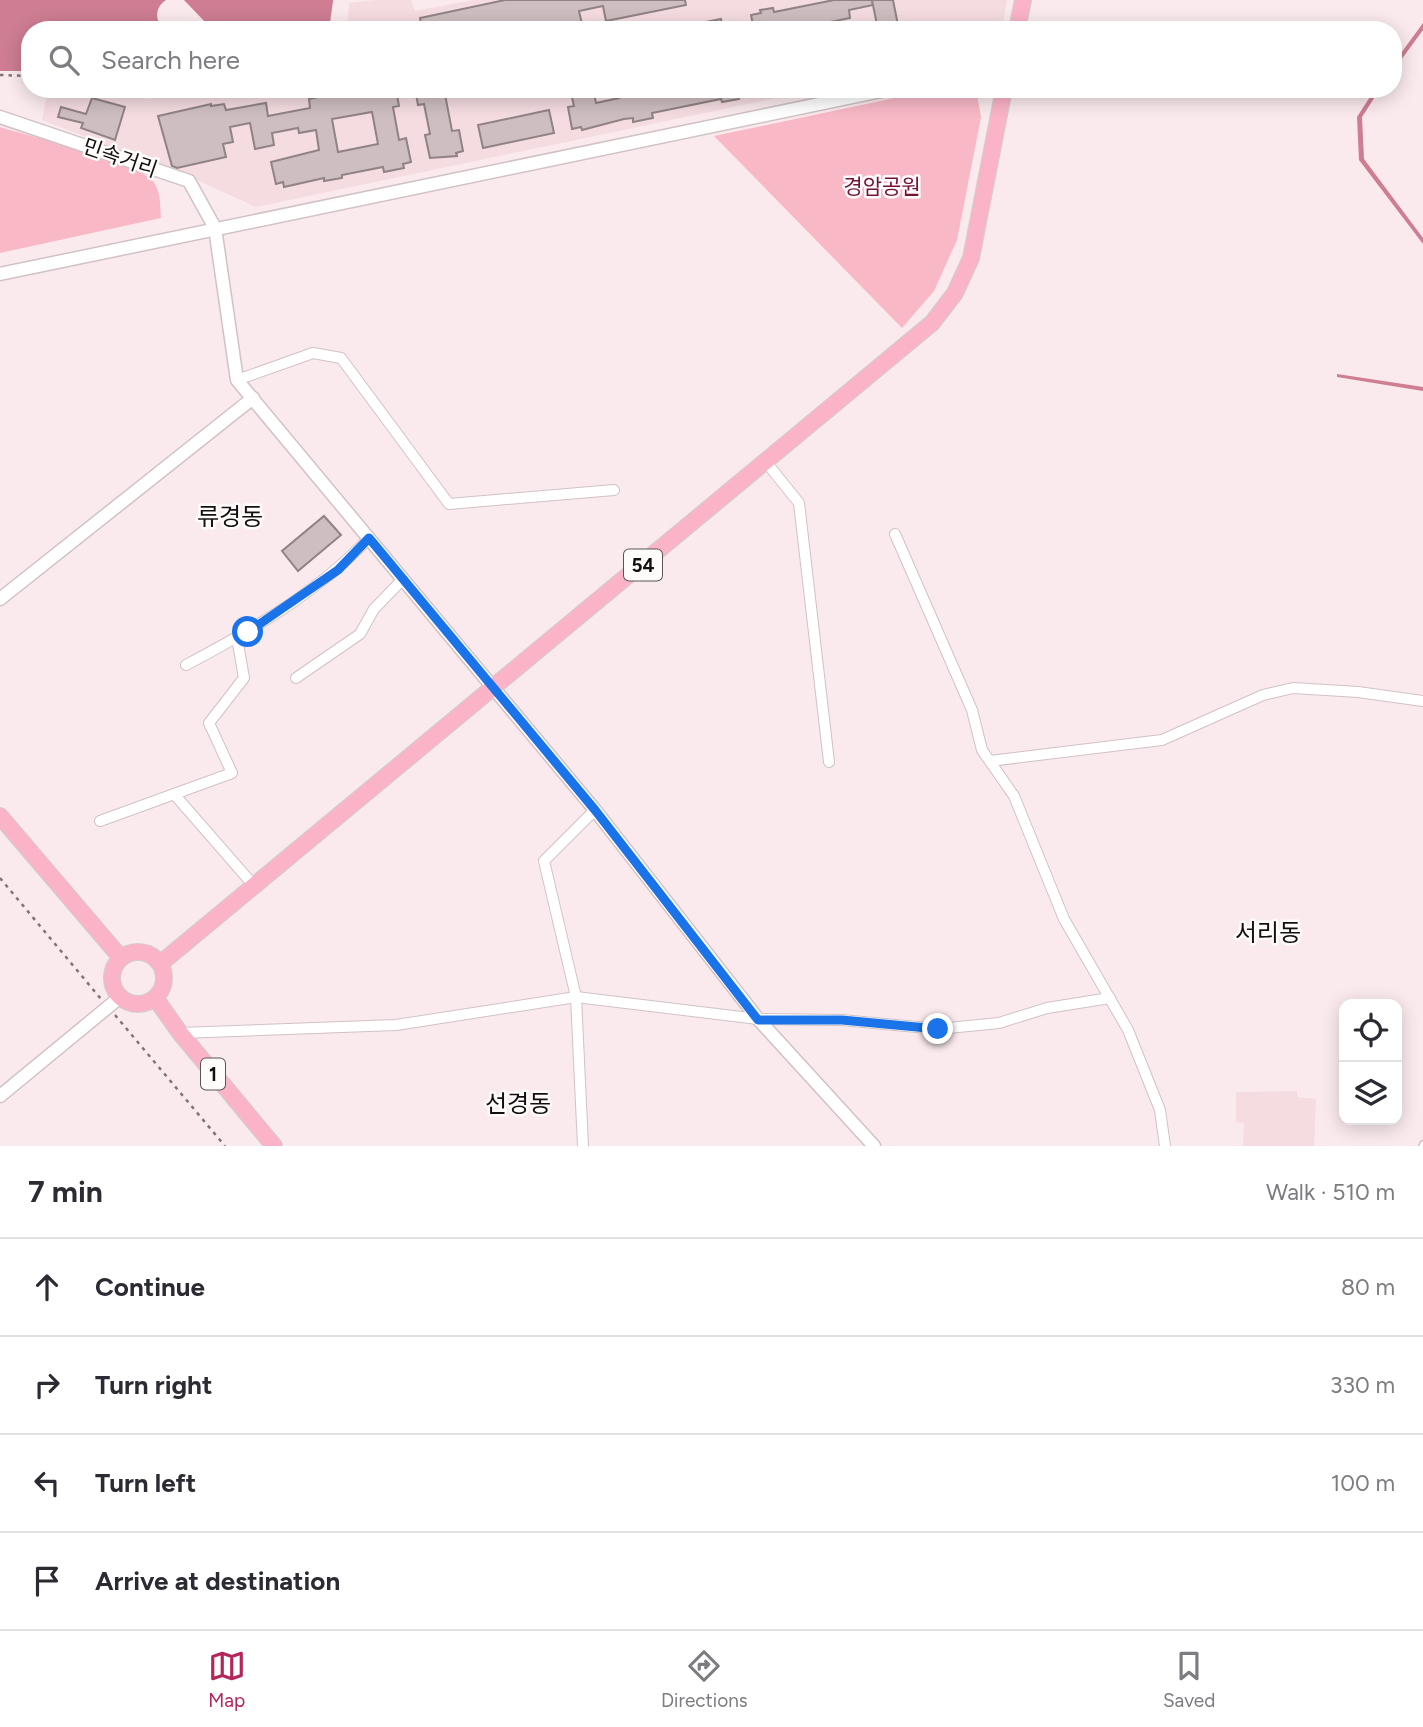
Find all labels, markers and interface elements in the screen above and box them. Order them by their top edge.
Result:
search box [21,21,1402,98]
icon: search [45,41,83,79]
text: Search here [101,44,240,76]
street label: 민속거리 [80,133,161,182]
park label: 경암공원 [843,174,921,199]
district label: 류경동 [197,502,263,531]
road number: 54 [624,550,662,580]
route start [232,616,263,647]
district label: 서리동 [1235,918,1301,947]
map controls [1339,999,1402,1125]
button: locate [1339,999,1402,1062]
route end [922,1013,953,1044]
road number: 1 [201,1058,225,1090]
button: layers [1339,1062,1402,1125]
district label: 선경동 [485,1089,551,1118]
text: 7 min [28,1173,103,1210]
text: Walk · 510 m [1266,1178,1395,1206]
icon: ahead [28,1268,66,1306]
text: Continue [95,1271,205,1303]
text: 80 m [1341,1273,1395,1301]
icon: right [28,1366,66,1404]
text: Turn right [95,1369,212,1401]
text: 330 m [1330,1371,1395,1399]
icon: left [28,1464,66,1502]
text: Turn left [95,1467,196,1499]
text: 100 m [1331,1469,1395,1497]
icon: arrive [28,1562,66,1600]
text: Arrive at destination [95,1565,340,1597]
tab: Map [208,1647,246,1712]
tab: Directions [661,1647,748,1712]
tab: Saved [1163,1647,1215,1712]

